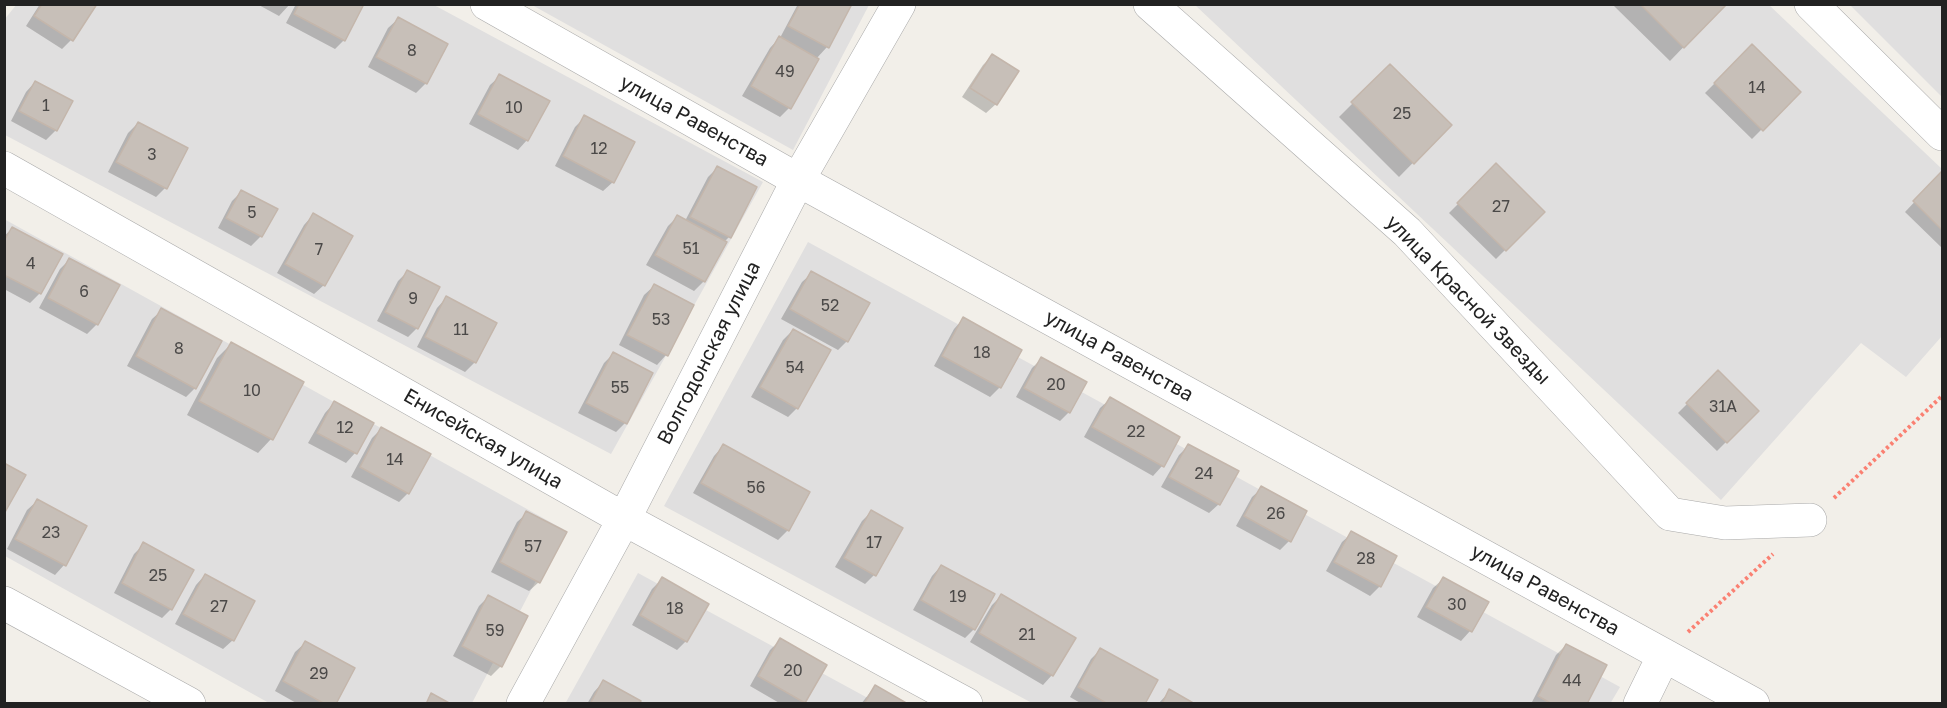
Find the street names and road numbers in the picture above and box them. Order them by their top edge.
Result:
street label: улица Равенства [615,70,773,172]
street label: улица Красной Звезды [1381,210,1555,390]
street label: Волгодонская улица [652,257,766,449]
street label: улица Равенства [1040,305,1198,407]
street label: Енисейская улица [399,384,567,494]
street label: улица Равенства [1466,539,1624,641]

